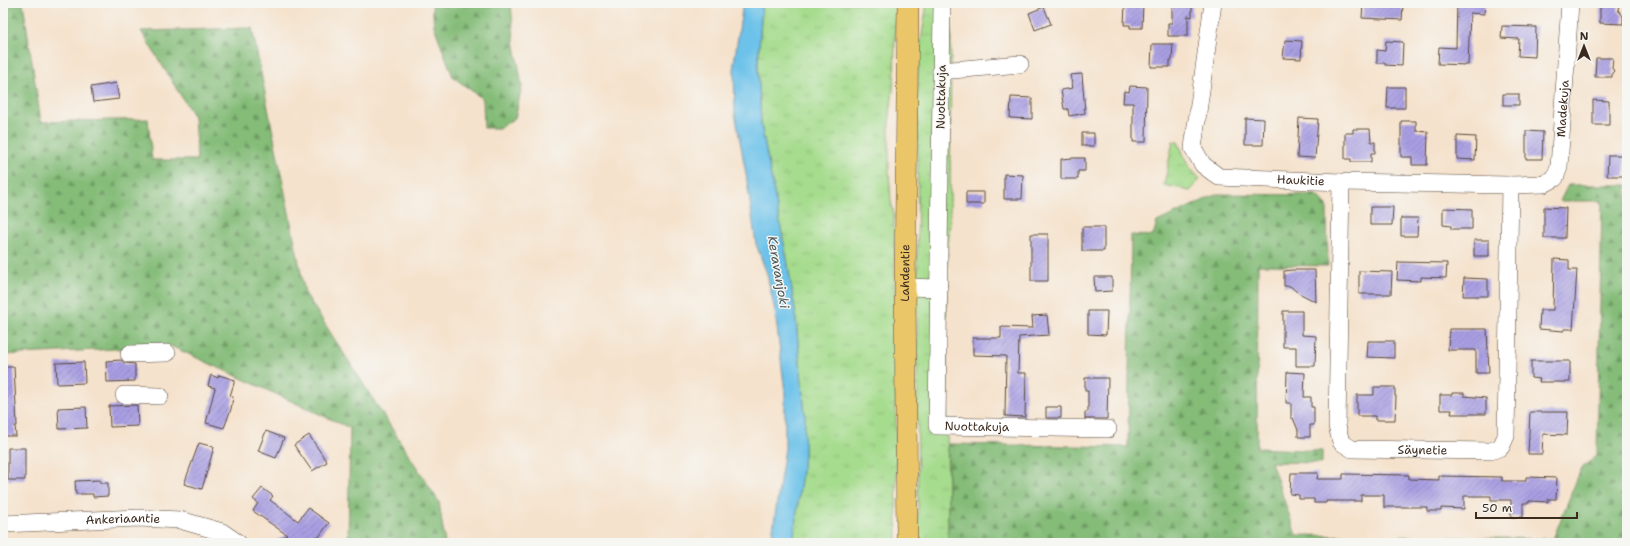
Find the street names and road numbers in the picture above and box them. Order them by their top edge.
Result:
street label: Nuottakuja [932,64,950,129]
street label: Madekuja [1553,79,1573,138]
street label: Haukitie [1277,171,1325,189]
street label: Lahdentie [897,244,913,302]
street label: Nuottakuja [945,418,1010,435]
street label: Säynetie [1397,442,1448,458]
street label: Ankeriaantie [85,510,161,528]

